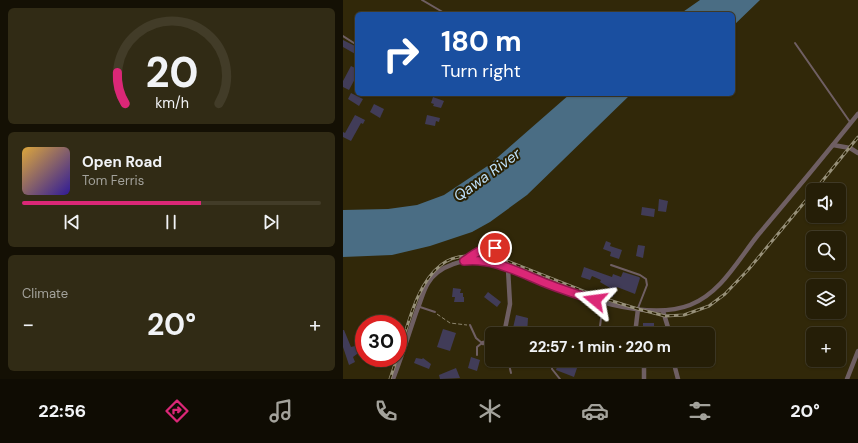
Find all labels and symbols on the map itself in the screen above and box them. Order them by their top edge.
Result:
water label: Qawa River [449,144,525,206]
pin [478,231,512,265]
position arrow [574,279,616,321]
speed limit sign: 30 [355,315,407,367]

